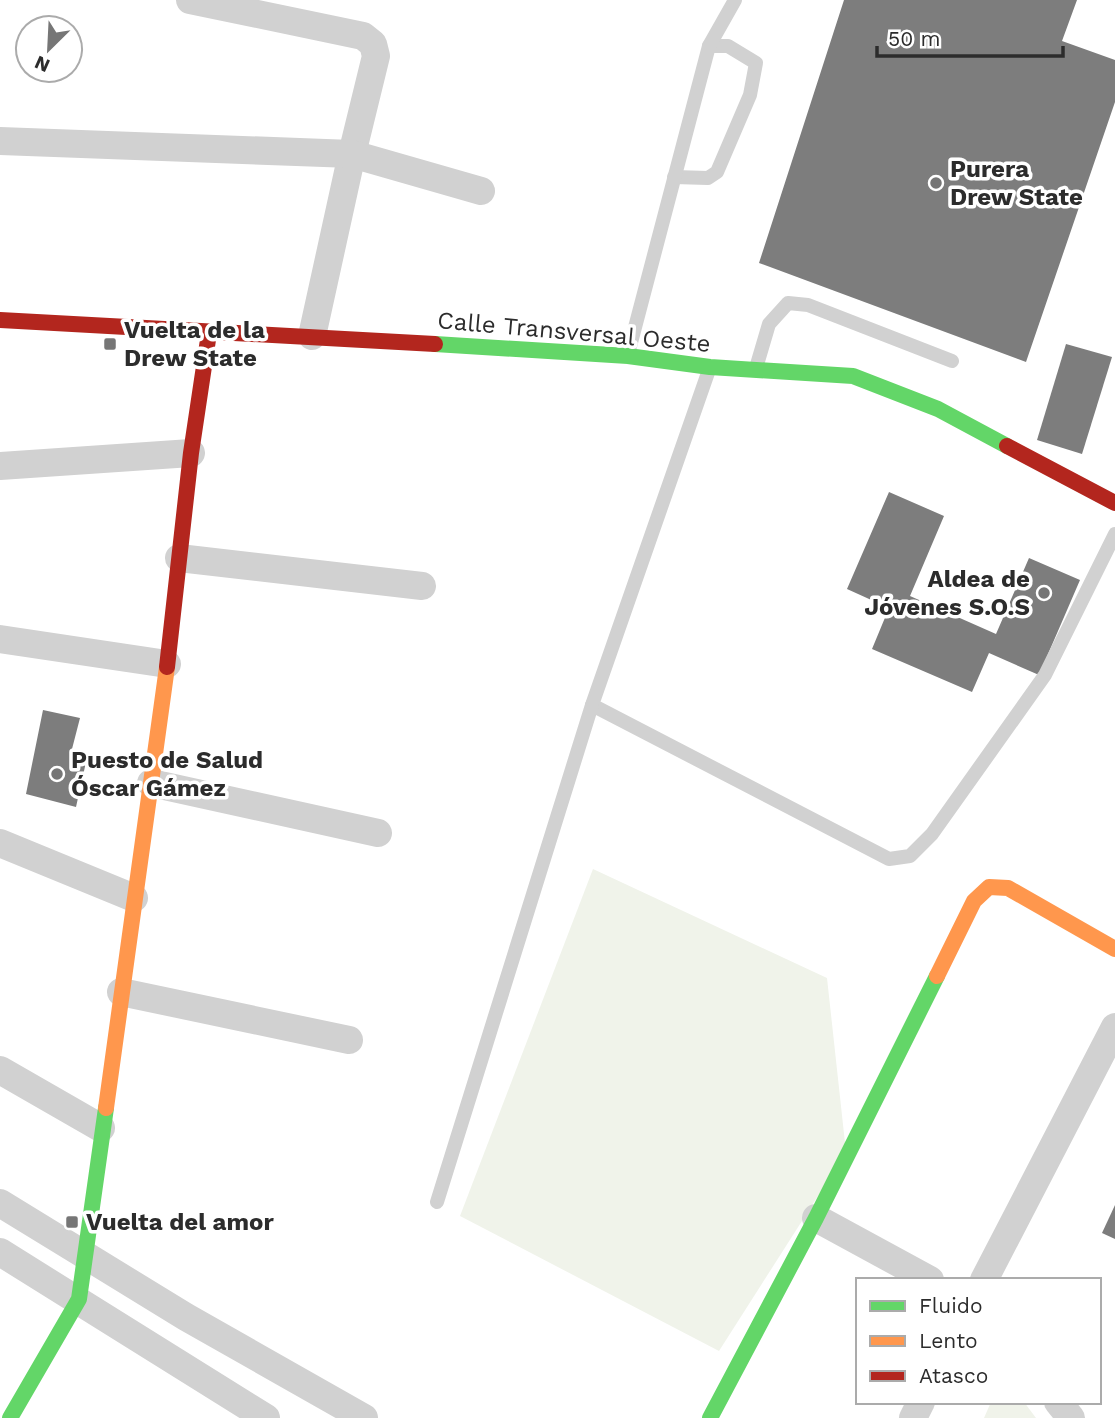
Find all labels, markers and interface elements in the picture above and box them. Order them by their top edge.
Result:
north arrow [14,14,84,84]
scale bar [877,14,1062,58]
text: 50 m [888,26,940,51]
text: N [31,51,53,77]
place label: Purera Drew State [950,155,1083,211]
marker: Purera Drew State [928,175,944,191]
street label: Calle Transversal Oeste [436,306,712,358]
place label: Vuelta de la Drew State [124,316,265,372]
marker: Vuelta de la Drew State [102,336,118,352]
place label: Aldea de Jóvenes S.O.S [864,565,1030,621]
marker: Aldea de Jóvenes S.O.S [1036,585,1052,601]
place label: Puesto de Salud Óscar Gámez [71,746,263,802]
marker: Puesto de Salud Óscar Gámez [49,766,65,782]
place label: Vuelta del amor [86,1208,274,1236]
marker: Vuelta del amor [64,1214,80,1230]
legend [856,1278,1101,1404]
text: Fluido [919,1293,983,1318]
text: Lento [919,1328,978,1353]
text: Atasco [919,1363,988,1388]

